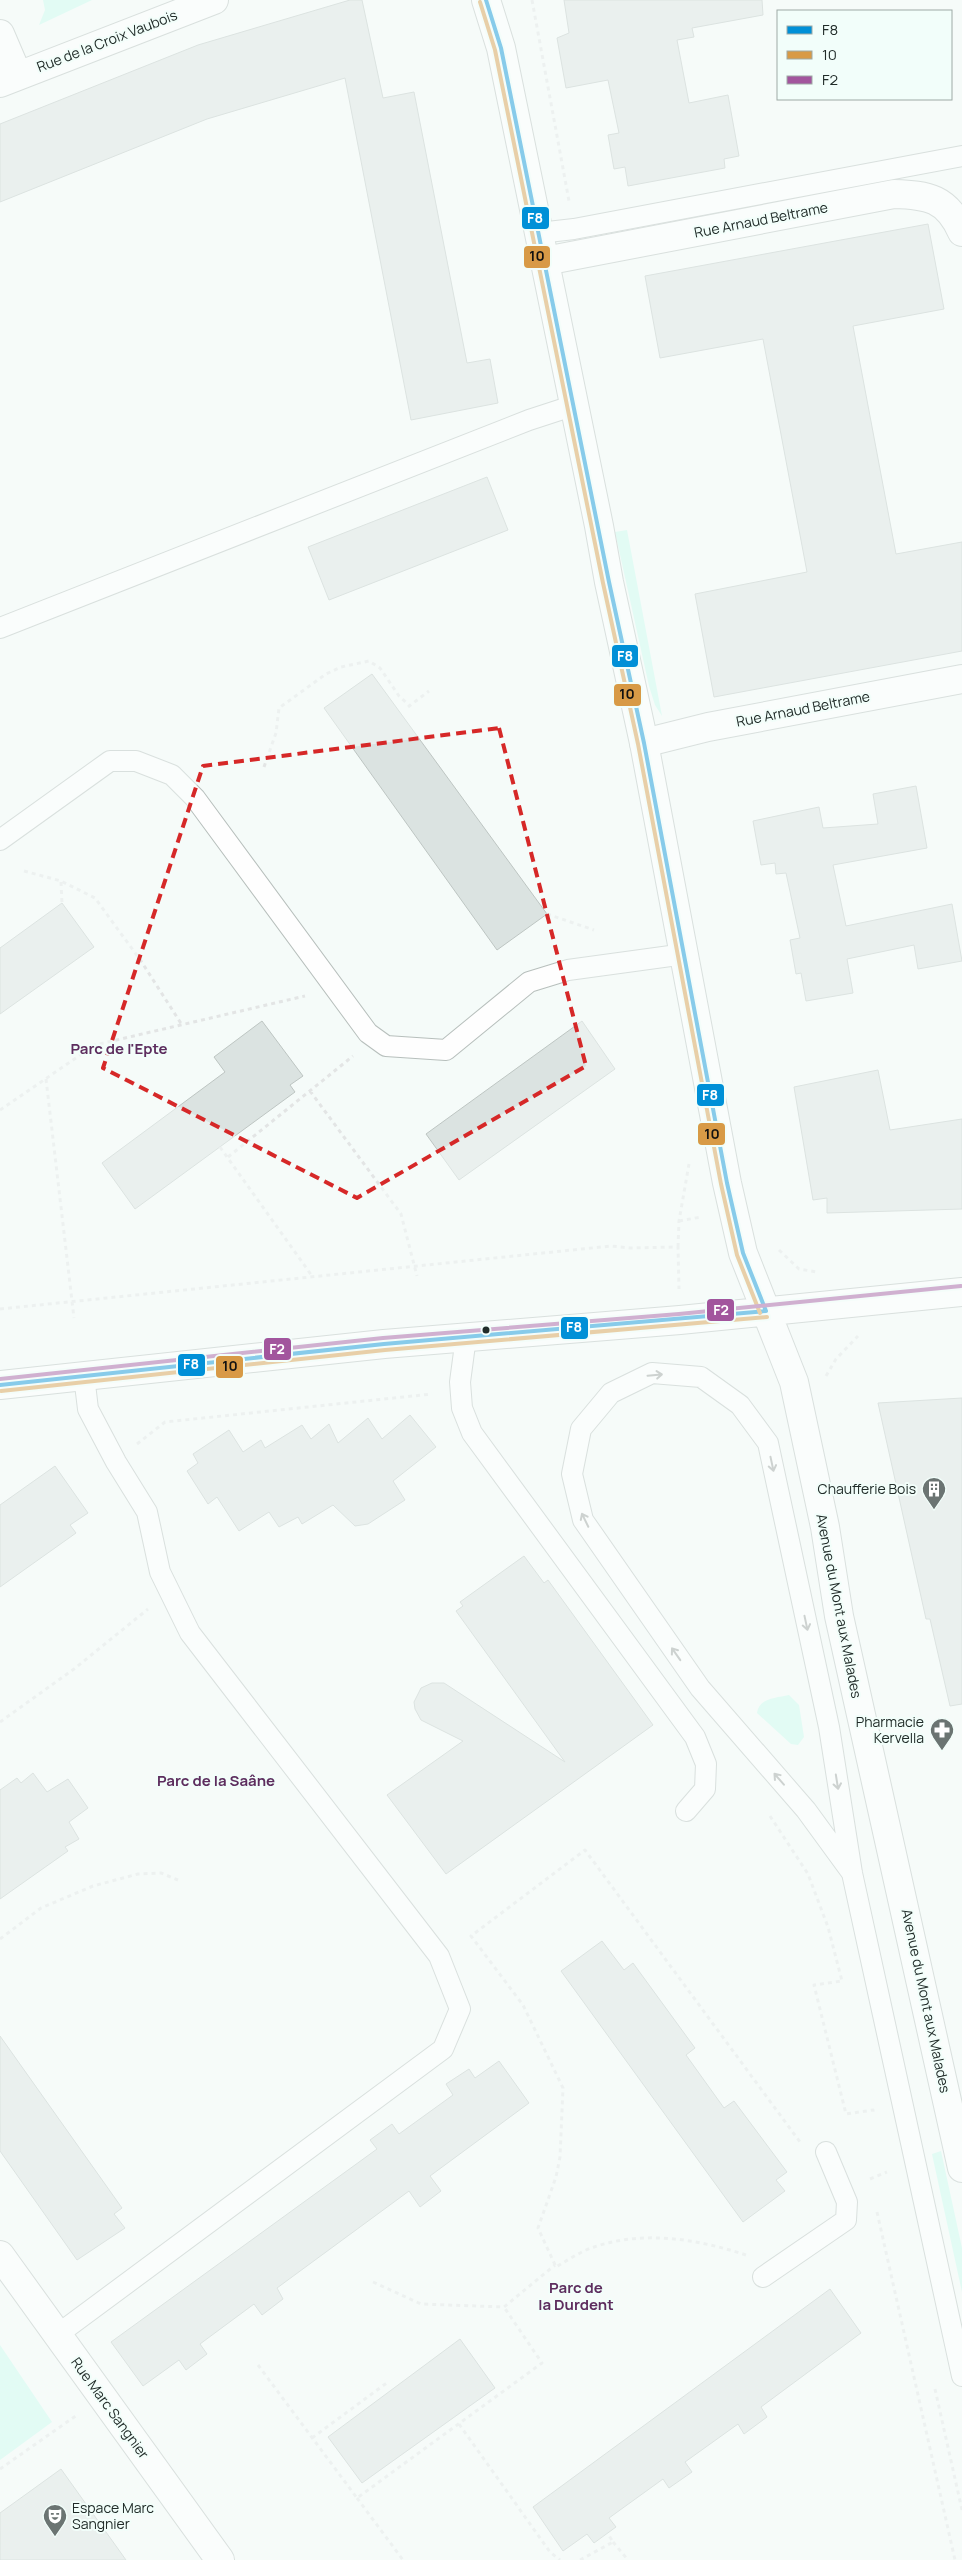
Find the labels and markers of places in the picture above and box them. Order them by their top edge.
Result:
unlabelled marker [481,1325,491,1335]
building icon: Chaufferie Bois [921,1476,947,1510]
place label: Chaufferie Bois [818,1479,916,1498]
place label: Pharmacie Kervella [856,1712,924,1747]
pharmacy icon: Pharmacie Kervella [929,1717,955,1751]
place label: Espace Marc Sangnier [72,2498,154,2533]
theatre icon: Espace Marc Sangnier [42,2503,68,2537]

